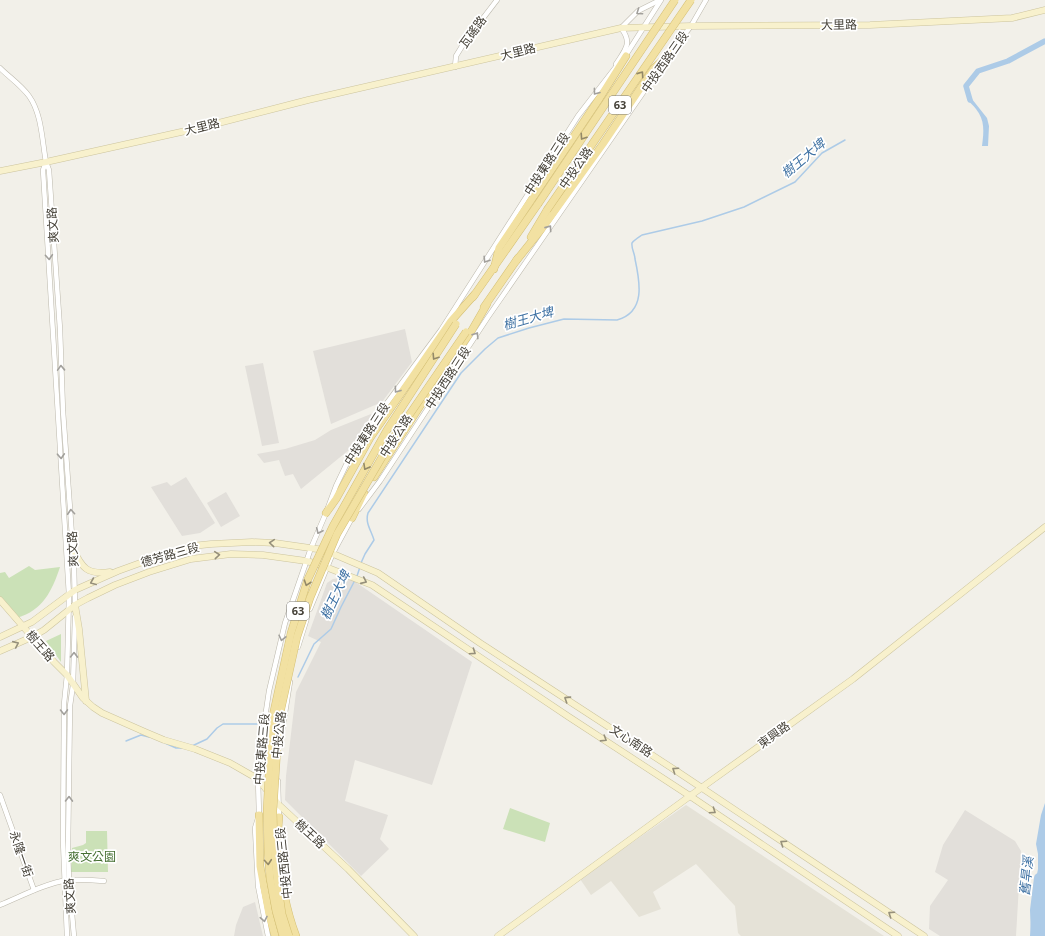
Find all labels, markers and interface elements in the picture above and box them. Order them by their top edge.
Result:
one-way arrow [636,7,643,14]
street label: 瓦磘路 [455,12,490,51]
street label: 大里路 [821,16,857,33]
street label: 中投西路三段 [637,27,692,96]
street label: 大里路 [498,39,537,64]
one-way arrow [636,72,643,79]
one-way arrow [593,88,600,95]
road number: 63 [609,96,631,114]
street label: 大里路 [182,114,221,139]
street label: 中投東路三段 [520,129,573,199]
one-way arrow [580,133,588,140]
water label: 樹王大埤 [777,133,830,182]
street label: 中投公路 [555,143,596,192]
street label: 爽文路 [43,206,62,244]
one-way arrow [544,225,552,232]
one-way arrow [44,254,53,260]
one-way arrow [484,255,491,262]
water label: 樹王大埤 [501,302,557,334]
one-way arrow [471,332,479,339]
street label: 中投西路三段 [421,343,474,413]
one-way arrow [432,353,440,360]
one-way arrow [57,365,66,371]
one-way arrow [394,386,401,393]
street label: 中投東路三段 [340,399,393,469]
street label: 中投公路 [375,411,416,460]
one-way arrow [57,453,65,459]
one-way arrow [363,463,370,470]
one-way arrow [66,509,75,515]
one-way arrow [315,527,323,534]
street label: 爽文路 [63,531,82,567]
street label: 德芳路三段 [139,538,201,571]
one-way arrow [269,539,275,548]
one-way arrow [214,551,220,560]
water label: 樹王大埤 [316,566,355,622]
one-way arrow [359,576,367,584]
one-way arrow [89,577,97,585]
one-way arrow [303,579,312,586]
road number: 63 [287,602,309,620]
street label: 樹王路 [22,627,59,665]
one-way arrow [278,635,286,642]
one-way arrow [13,641,20,649]
one-way arrow [469,647,476,654]
one-way arrow [70,652,78,658]
one-way arrow [564,696,571,703]
one-way arrow [60,709,68,715]
street label: 中投公路 [268,710,289,760]
street label: 中投東路三段 [250,712,273,786]
street label: 東興路 [754,717,793,752]
street label: 文心南路 [607,720,656,761]
one-way arrow [600,734,607,742]
one-way arrow [672,767,679,775]
one-way arrow [65,796,73,802]
one-way arrow [708,806,715,813]
street label: 樹王路 [291,815,329,852]
street label: 中投西路三段 [271,826,296,900]
street label: 永隆一街 [6,828,37,879]
one-way arrow [780,840,787,848]
park label: 爽文公園 [68,848,116,865]
water label: 舊旱溪 [1015,854,1037,896]
one-way arrow [264,859,273,865]
street label: 爽文路 [60,877,79,915]
one-way arrow [889,912,896,919]
one-way arrow [260,916,268,922]

